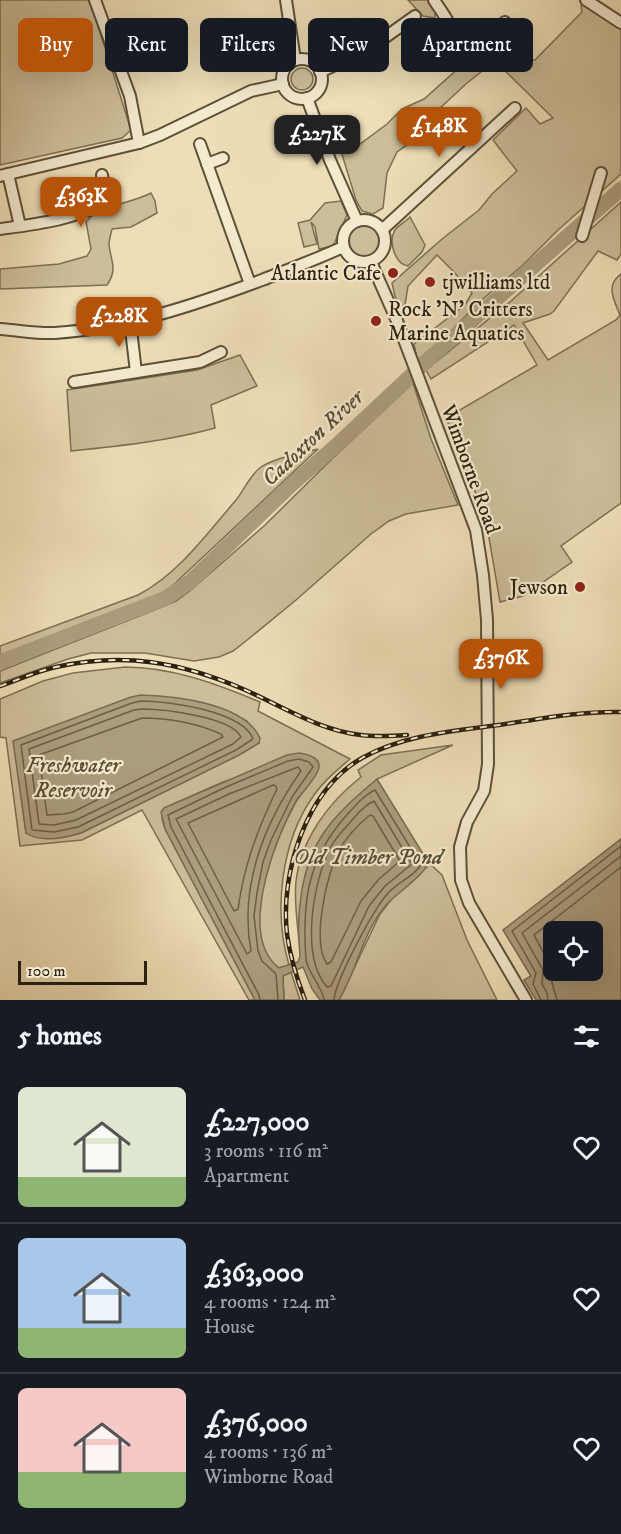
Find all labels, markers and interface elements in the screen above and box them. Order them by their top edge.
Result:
chip: Buy [18,18,93,72]
chip: Rent [105,18,188,72]
chip: Filters [200,18,296,72]
chip: New [308,18,389,72]
chip: Apartment [401,18,533,72]
pin: £148K [397,107,481,158]
text: £148K [411,114,467,139]
pin: £227K [275,115,359,166]
text: £227K [288,122,346,147]
pin: £363K [39,177,123,228]
text: £363K [54,184,108,209]
place label: Atlantic Cafe [271,261,381,287]
marker: Atlantic Cafe [386,266,400,280]
place label: tjwilliams ltd [442,270,551,296]
marker: tjwilliams ltd [423,275,437,289]
pin: £228K [77,297,161,348]
place label: Rock 'N' Critters Marine Aquatics [388,297,533,347]
text: £228K [90,304,148,329]
marker: Rock 'N' Critters Marine Aquatics [369,314,383,328]
water label: Cadoxton River [256,383,371,492]
street label: Wimborne Road [434,400,506,538]
place label: Jewson [508,575,568,601]
marker: Jewson [573,580,587,594]
pin: £376K [459,639,543,690]
text: £376K [473,646,529,671]
water label: Freshwater Reservoir [26,752,122,804]
water label: Old Timber Pond [294,844,446,871]
map controls [543,921,603,981]
button: locate [543,921,603,981]
scale bar [18,958,147,986]
text: 100 m [27,961,66,981]
text: 5 homes [18,1020,102,1053]
icon: filters [570,1020,603,1053]
text: £227,000 [204,1106,309,1139]
icon: home [66,1111,138,1183]
icon: heart [570,1131,603,1164]
text: 3 rooms · 116 m² [204,1139,328,1164]
text: Apartment [204,1164,289,1189]
text: £363,000 [204,1257,304,1290]
icon: home [66,1262,138,1334]
icon: heart [570,1282,603,1315]
text: 4 rooms · 124 m² [204,1290,336,1315]
text: House [204,1315,255,1340]
text: £376,000 [204,1407,308,1440]
icon: home [66,1412,138,1484]
icon: heart [570,1432,603,1465]
text: 4 rooms · 136 m² [204,1440,332,1465]
text: Wimborne Road [204,1465,333,1490]

